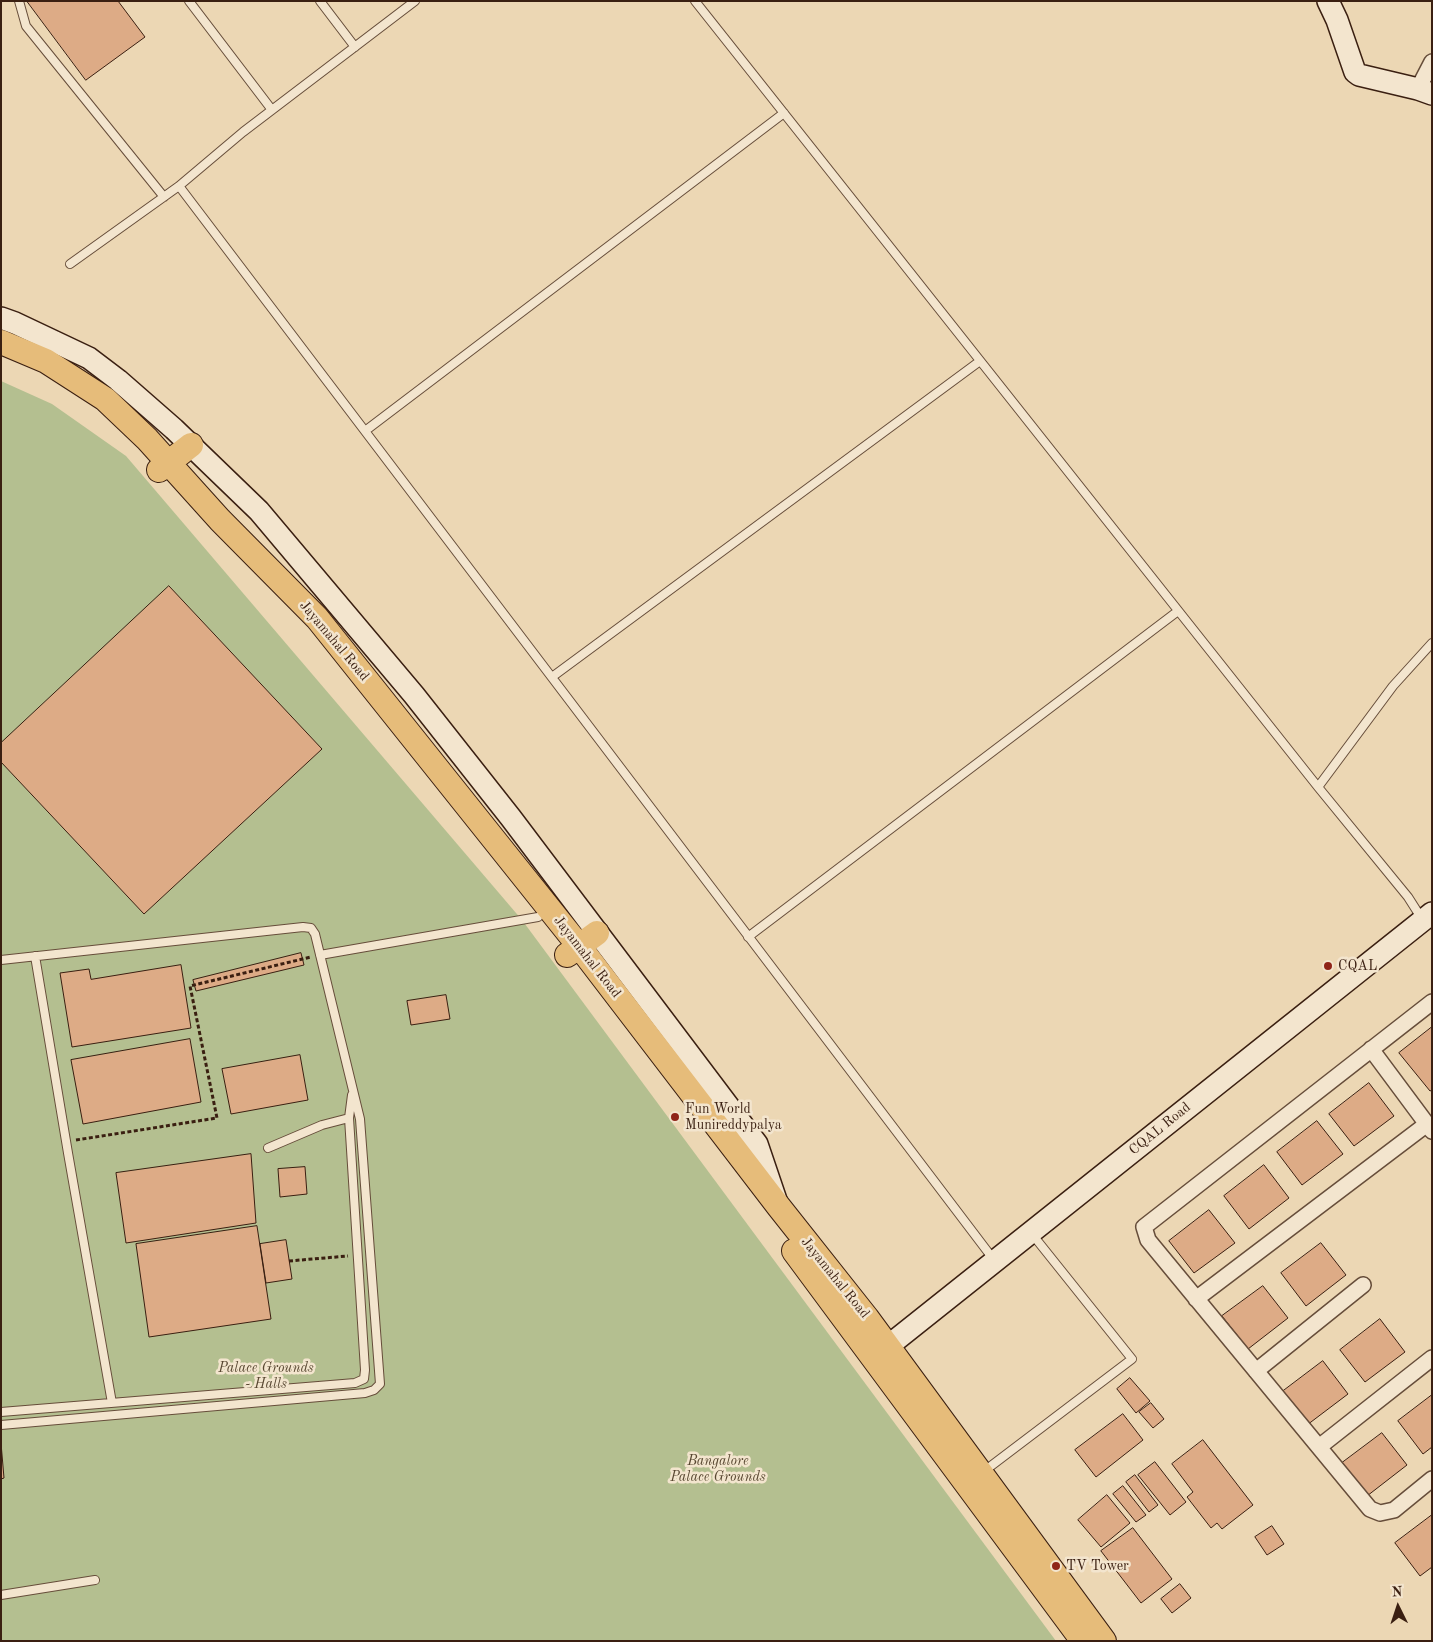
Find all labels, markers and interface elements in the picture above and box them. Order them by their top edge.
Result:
street label: Jayamahal Road [296,597,372,685]
street label: Jayamahal Road [550,913,624,1001]
place label: CQAL [1338,958,1377,974]
marker: CQAL [1322,960,1334,972]
street label: CQAL Road [1126,1099,1194,1159]
place label: Fun World Munireddypalya [685,1101,782,1134]
marker: Fun World Munireddypalya [669,1111,681,1123]
street label: Jayamahal Road [797,1234,873,1322]
park label: Palace Grounds - Halls [218,1360,314,1392]
park label: Bangalore Palace Grounds [670,1453,766,1485]
place label: TV Tower [1066,1558,1129,1574]
marker: TV Tower [1050,1560,1062,1572]
north arrow [1373,1582,1423,1632]
text: N [1391,1585,1403,1599]

